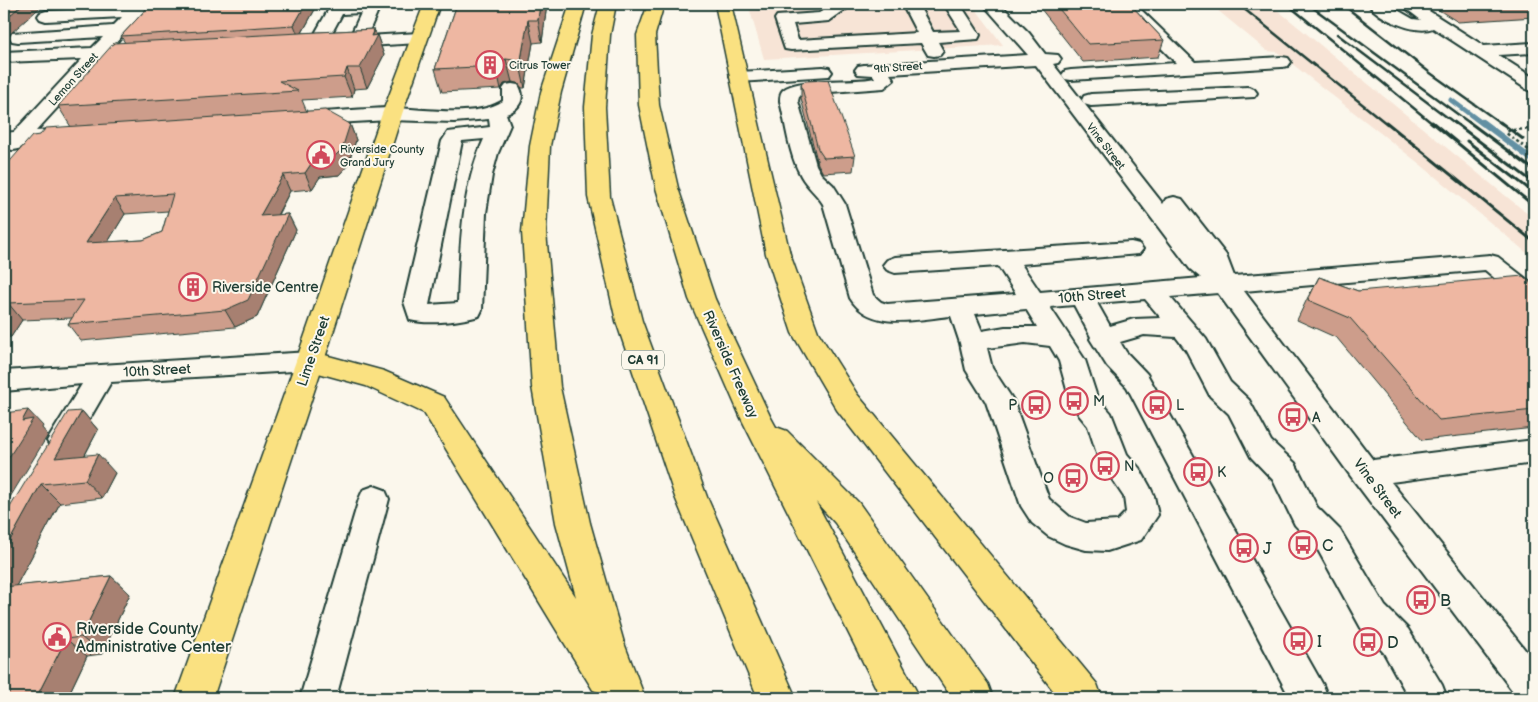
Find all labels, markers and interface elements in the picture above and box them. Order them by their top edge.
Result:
street label: Lemon Street [46,50,101,109]
building icon: Citrus Tower [475,50,505,80]
place label: Citrus Tower [509,59,571,72]
street label: 9th Street [873,59,923,76]
street label: Vine Street [1084,121,1128,172]
public building icon: Riverside County Grand Jury [306,140,336,170]
place label: Riverside County Grand Jury [340,143,424,169]
building icon: Riverside Centre [178,272,208,302]
place label: Riverside Centre [212,279,319,296]
street label: 10th Street [1058,284,1127,307]
street label: Riverside Freeway [699,308,762,421]
street label: Lime Street [294,313,334,389]
road number: CA 91 [622,350,664,370]
street label: 10th Street [123,360,192,381]
bus stop icon: M [1059,386,1089,416]
bus stop icon: P [1021,390,1051,420]
bus stop icon: L [1142,390,1172,420]
place label: M [1093,393,1105,410]
place label: P [1008,397,1017,414]
place label: L [1176,397,1184,414]
bus stop icon: A [1278,402,1308,432]
place label: A [1312,409,1321,426]
bus stop icon: N [1090,451,1120,481]
street label: Vine Street [1350,455,1406,522]
bus stop icon: K [1183,457,1213,487]
place label: N [1124,458,1135,475]
bus stop icon: O [1058,463,1088,493]
place label: K [1217,464,1227,481]
place label: O [1043,470,1054,487]
bus stop icon: C [1288,530,1318,560]
bus stop icon: J [1229,533,1259,563]
place label: C [1322,537,1333,556]
place label: J [1263,540,1272,559]
bus stop icon: B [1406,585,1436,615]
place label: B [1440,592,1451,611]
place label: Riverside County Administrative Center [76,620,231,657]
public building icon: Riverside County Administrative Center [42,622,72,652]
bus stop icon: I [1283,626,1313,656]
bus stop icon: D [1353,627,1383,657]
place label: I [1317,633,1322,652]
place label: D [1387,634,1399,653]

